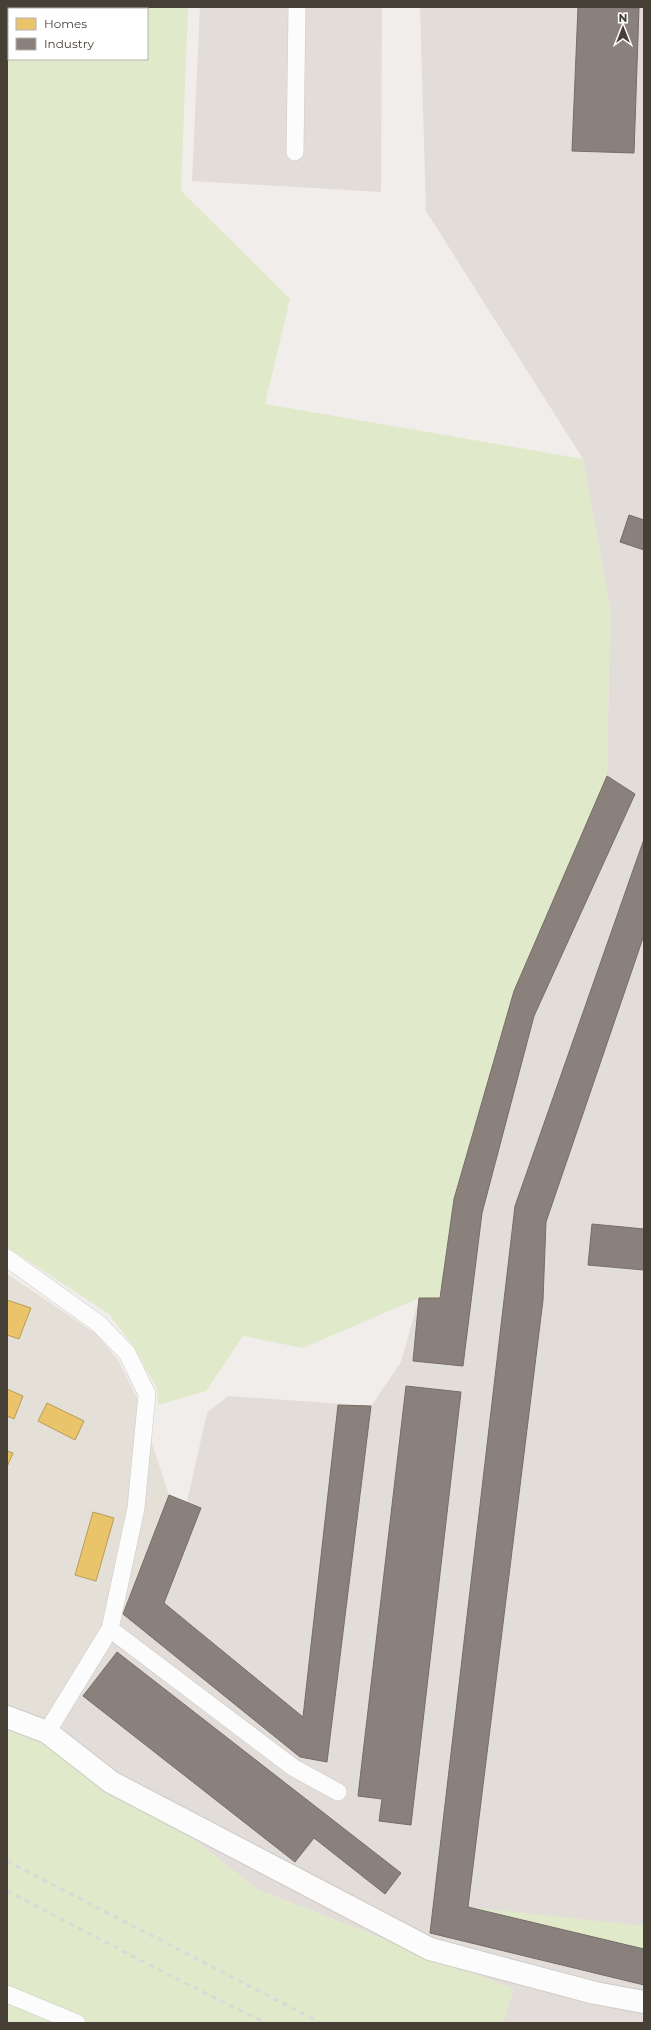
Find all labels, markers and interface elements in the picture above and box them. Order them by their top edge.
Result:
legend [8,8,148,60]
north arrow [603,8,643,48]
text: N [619,11,627,25]
text: Homes [44,16,87,31]
text: Industry [44,36,94,51]

